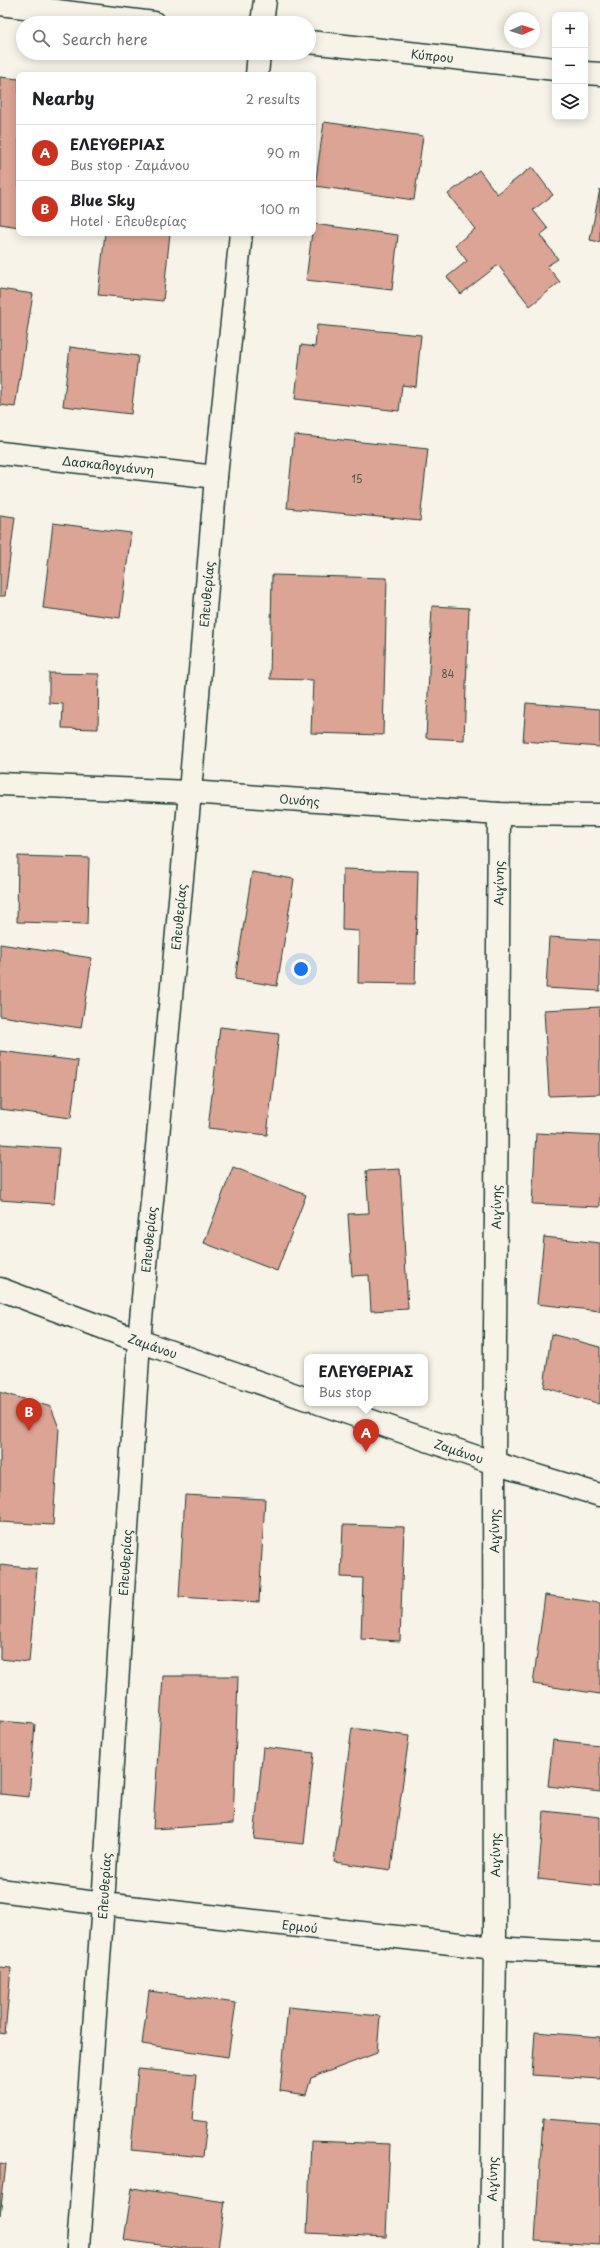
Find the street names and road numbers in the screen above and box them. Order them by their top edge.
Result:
street label: Κύπρου [410,44,455,67]
street label: Δασκαλογιάννη [61,451,155,479]
street label: Ελευθερίας [195,560,218,628]
street label: Οινόης [279,789,320,810]
street label: Αιγίνης [489,861,508,905]
street label: Ελευθερίας [166,883,190,951]
street label: Αιγίνης [487,1185,505,1229]
street label: Ελευθερίας [136,1206,160,1273]
street label: Ζαμάνου [126,1329,180,1363]
street label: Ζαμάνου [432,1434,486,1468]
street label: Αιγίνης [485,1509,503,1553]
street label: Ελευθερίας [114,1529,136,1596]
street label: Αιγίνης [486,1833,504,1877]
street label: Ελευθερίας [93,1852,115,1920]
street label: Ερμού [281,1915,319,1937]
street label: Αιγίνης [483,2157,501,2201]

